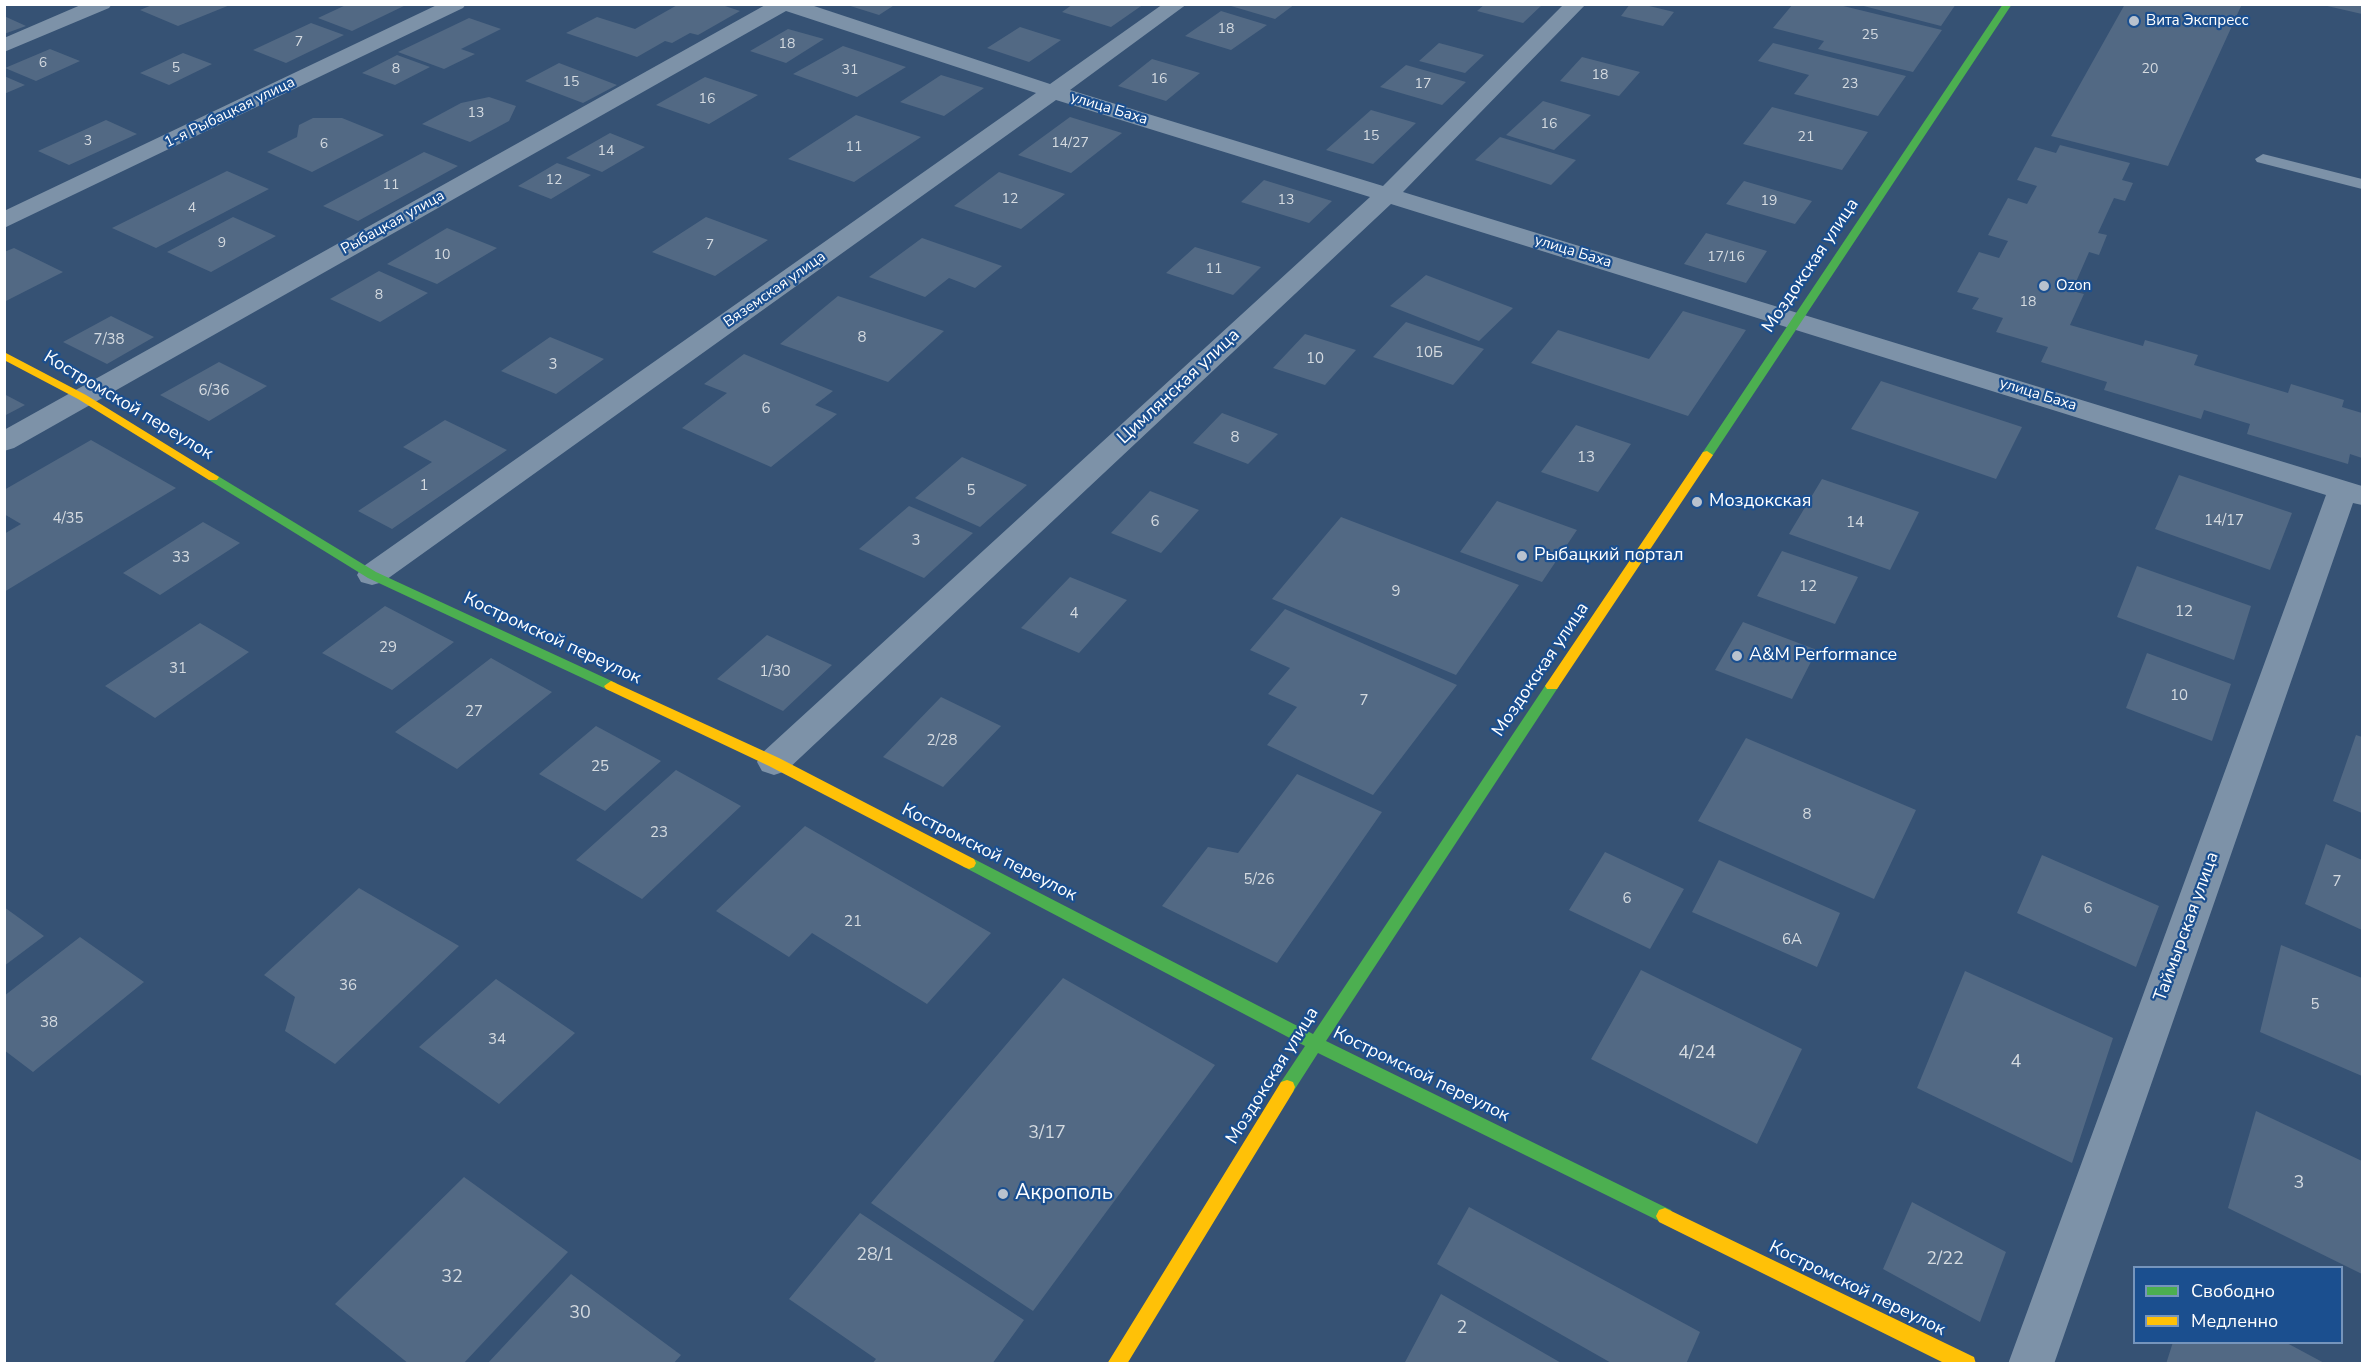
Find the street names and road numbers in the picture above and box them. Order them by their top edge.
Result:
street label: 1-я Рыбацкая улица [162,74,298,152]
street label: улица Баха [1068,89,1150,129]
street label: Рыбацкая улица [338,187,448,259]
street label: Моздокская улица [1758,195,1864,337]
street label: улица Баха [1532,232,1614,272]
street label: Вяземская улица [720,248,830,332]
street label: Цимлянская улица [1113,325,1245,449]
street label: Костромской переулок [39,347,217,465]
street label: улица Баха [1997,375,2079,415]
street label: Костромской переулок [460,588,644,690]
street label: Моздокская улица [1488,599,1594,741]
street label: Костромской переулок [898,799,1080,907]
street label: Таймырская улица [2150,849,2224,1005]
street label: Моздокская улица [1222,1004,1324,1148]
street label: Костромской переулок [1329,1023,1513,1127]
street label: Костромской переулок [1765,1237,1949,1341]

